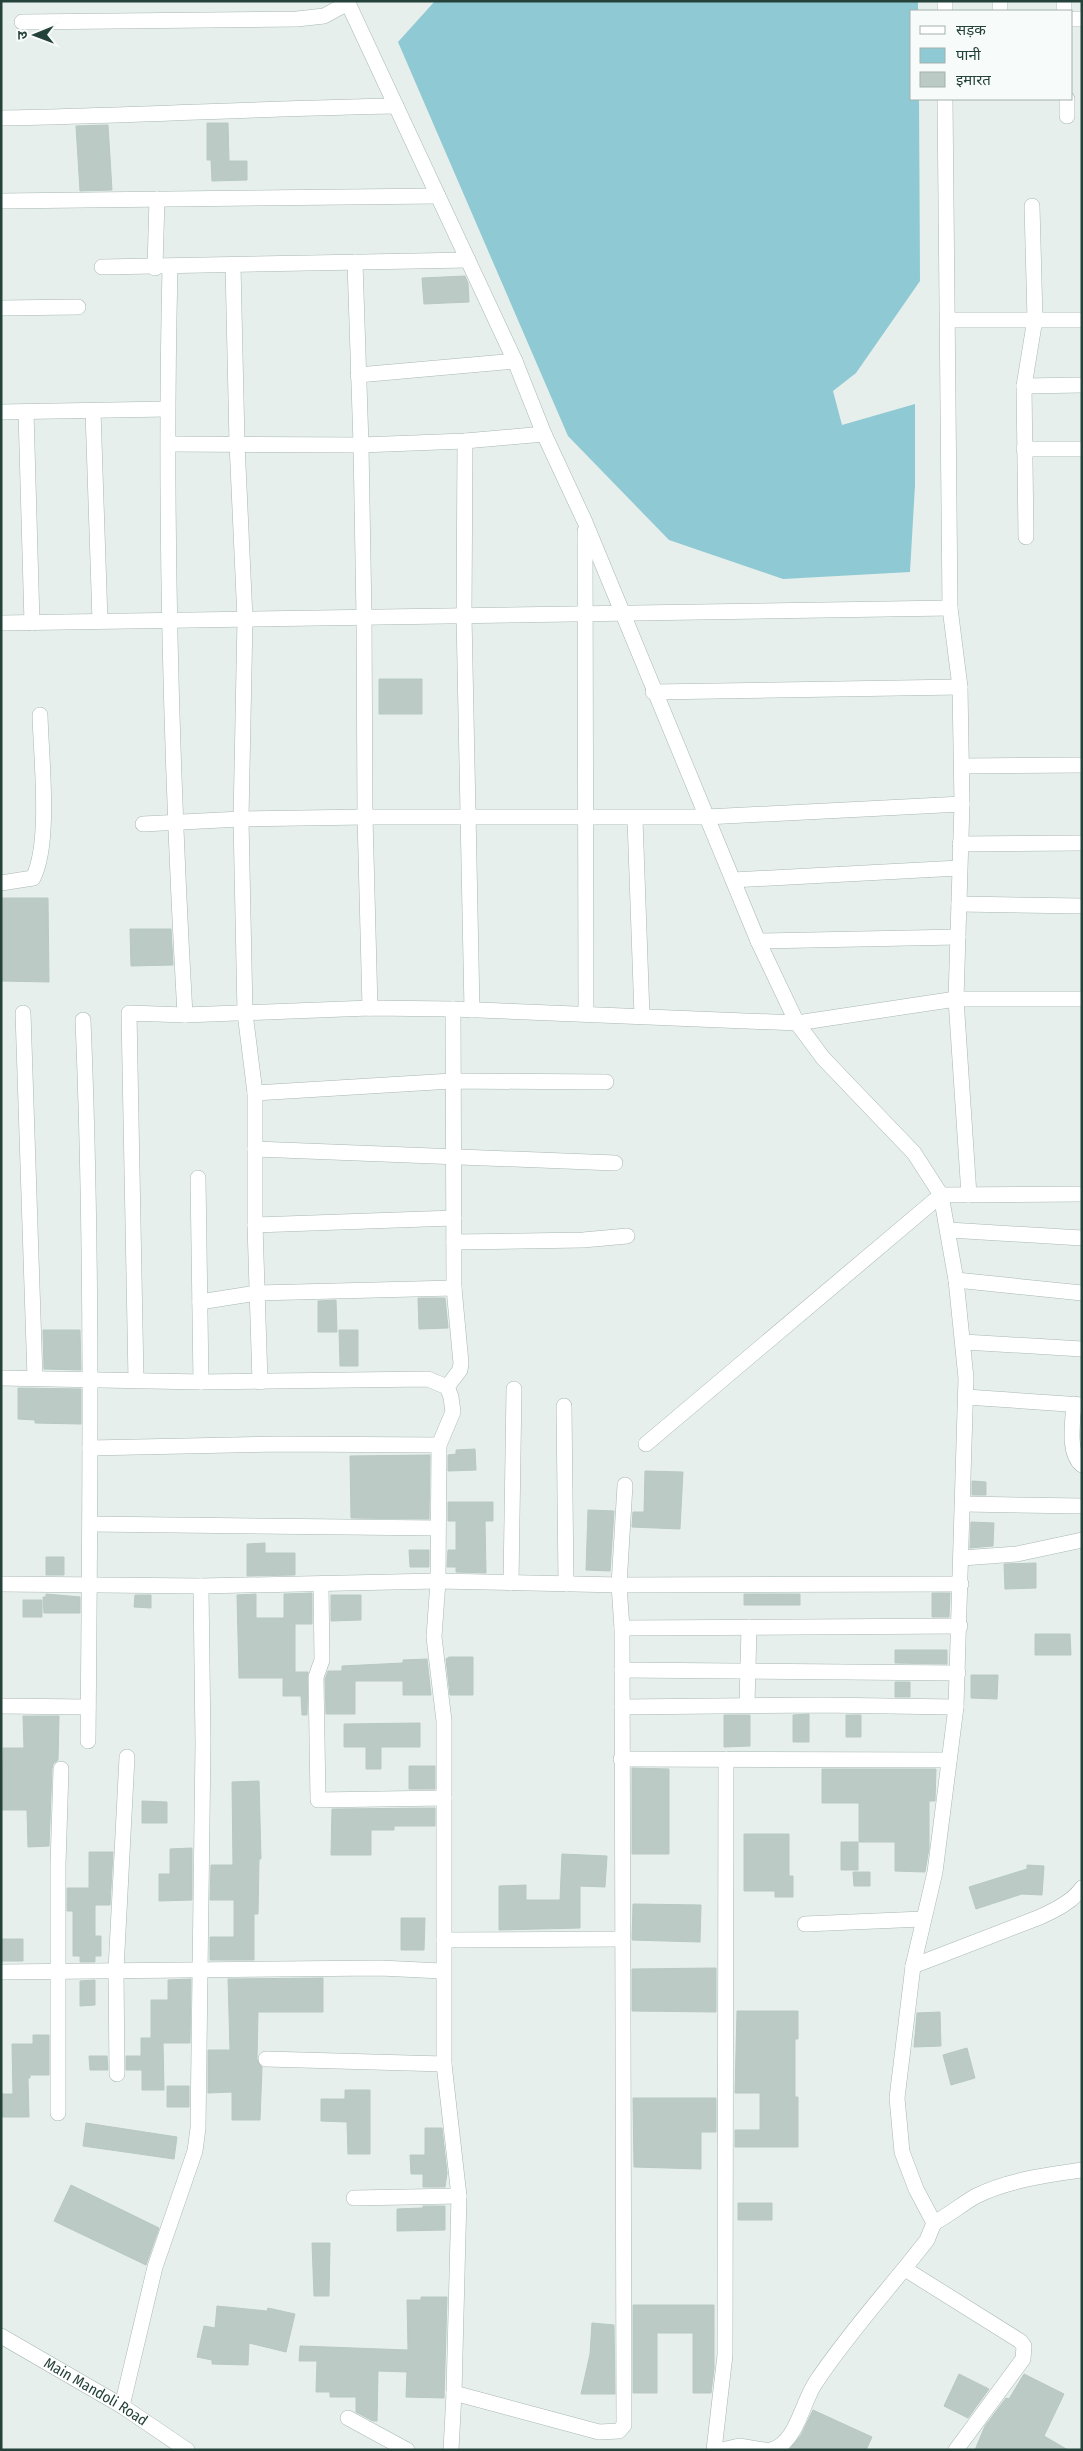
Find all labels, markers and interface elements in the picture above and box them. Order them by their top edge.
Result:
north arrow [10,10,60,60]
legend [910,10,1073,100]
text: सड़क [956,21,986,39]
text: उ [14,30,31,39]
text: पानी [956,46,982,64]
text: इमारत [956,71,991,89]
street label: Main Mandoli Road [41,2354,151,2430]

